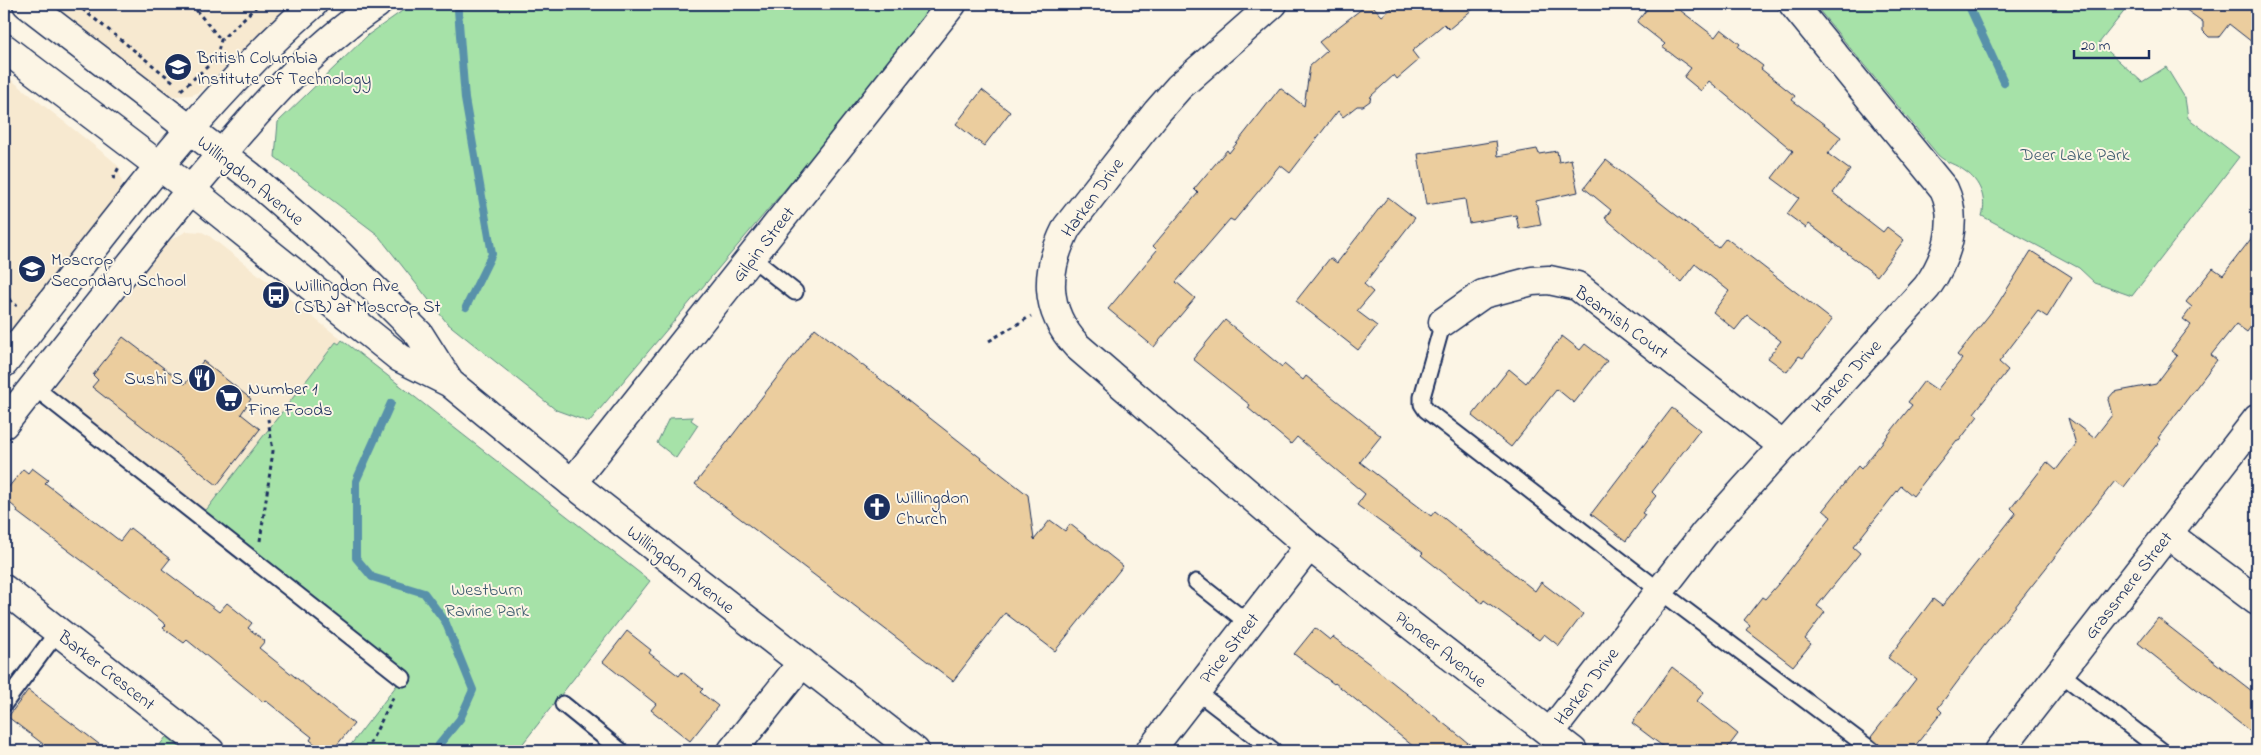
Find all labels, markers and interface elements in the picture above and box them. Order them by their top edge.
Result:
scale bar [2074,28,2148,60]
text: 20 m [2081,35,2111,57]
place label: British Columbia Institute Of Technology [196,46,371,94]
school or university icon: British Columbia Institute Of Technology [163,52,193,82]
street label: Willingdon Avenue [190,130,310,234]
park label: Deer Lake Park [2020,143,2129,169]
street label: Harken Drive [1056,152,1132,243]
street label: Gilpin Street [727,202,802,288]
place label: Moscrop Secondary School [51,248,186,295]
school or university icon: Moscrop Secondary School [17,254,47,284]
place label: Willingdon Ave (SB) at Moscrop St [295,274,441,321]
bus stop icon: Willingdon Ave (SB) at Moscrop St [261,280,291,310]
street label: Beamish Court [1568,280,1673,367]
street label: Harken Drive [1806,334,1889,420]
restaurant icon: Sushi S [187,363,217,393]
place label: Sushi S [124,367,183,393]
place label: Number 1 Fine Foods [247,377,332,424]
supermarket icon: Number 1 Fine Foods [214,383,244,413]
place label: Willingdon Church [896,486,969,533]
church icon: Willingdon Church [862,492,892,522]
street label: Willingdon Avenue [620,520,740,623]
street label: Grassmere Street [2079,527,2180,646]
park label: Westburn Ravine Park [445,578,529,625]
street label: Pioneer Avenue [1388,606,1492,696]
street label: Price Street [1194,608,1267,690]
street label: Barker Crescent [51,625,160,718]
street label: Harken Drive [1549,642,1627,732]

